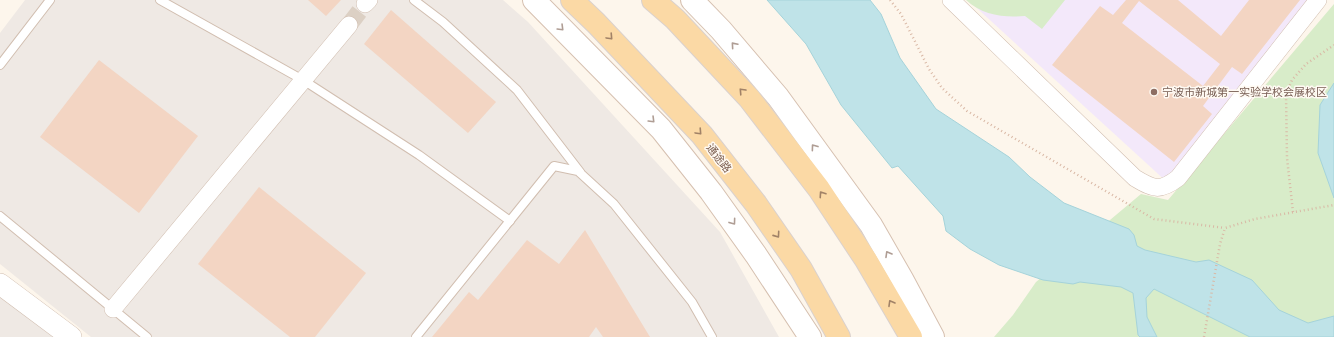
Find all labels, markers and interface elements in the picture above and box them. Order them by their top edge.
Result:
one-way arrow [556,23,564,31]
one-way arrow [605,32,612,40]
one-way arrow [731,42,738,49]
place label: 宁波市新城第一实验学校会展校区 [1162,86,1327,99]
marker: 宁波市新城第一实验学校会展校区 [1149,87,1159,97]
one-way arrow [739,88,747,96]
one-way arrow [647,115,655,123]
one-way arrow [694,127,701,135]
street label: 通途路 [703,141,734,175]
one-way arrow [812,144,819,151]
one-way arrow [820,191,827,198]
one-way arrow [728,218,735,225]
one-way arrow [772,231,780,238]
one-way arrow [885,251,892,258]
one-way arrow [889,300,896,307]

